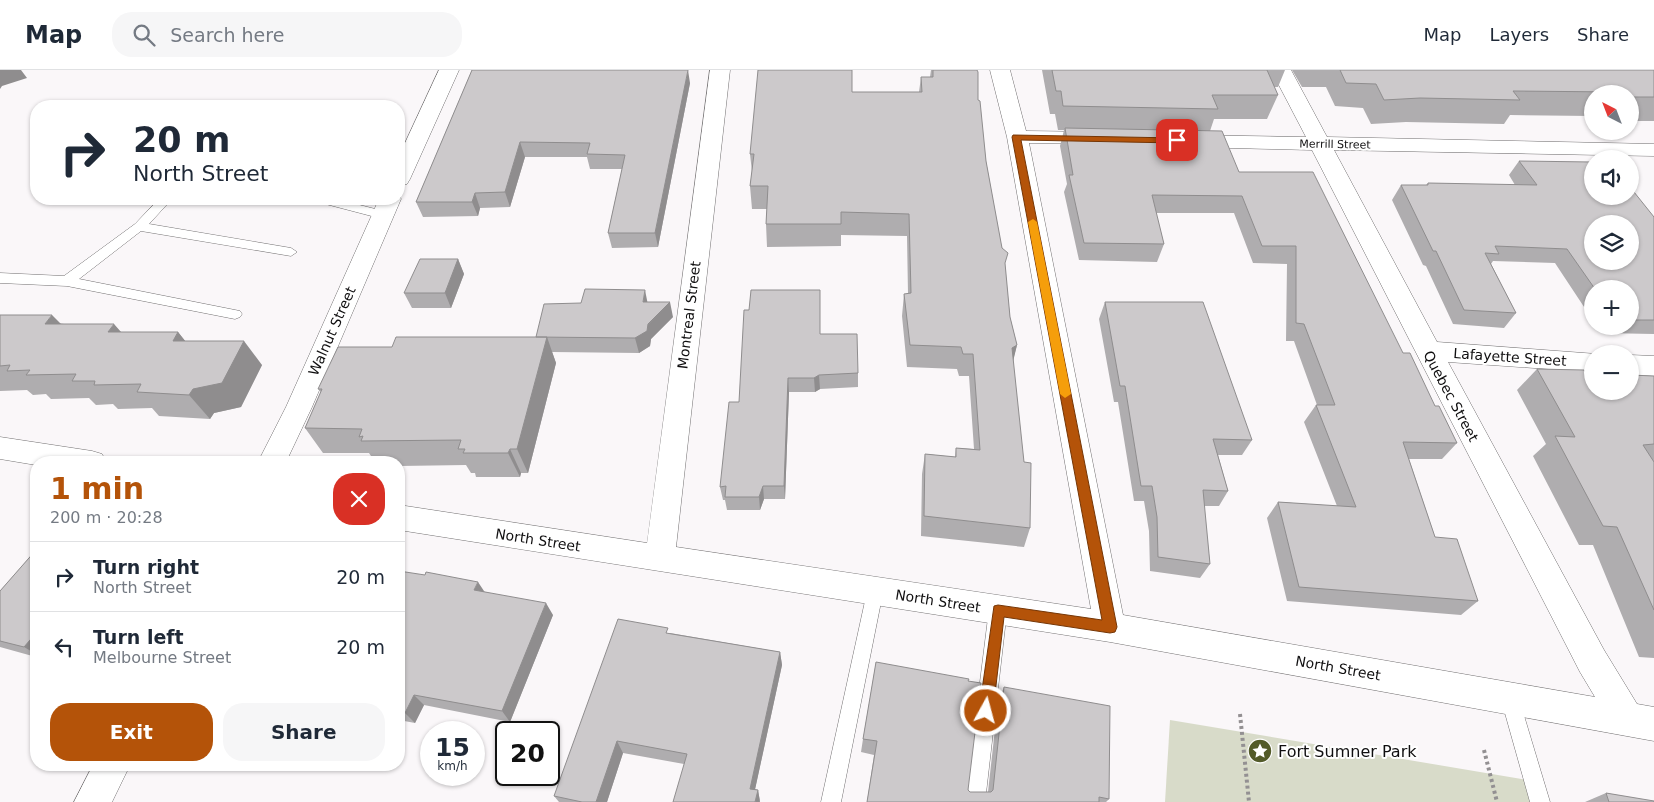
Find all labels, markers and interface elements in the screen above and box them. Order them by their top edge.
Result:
search box [112,12,462,57]
text: Map [25,21,82,49]
icon: search [130,21,158,49]
text: Search here [170,24,284,46]
text: Map [1423,24,1461,45]
text: Layers [1489,24,1549,45]
text: Share [1577,24,1629,45]
north arrow [1584,85,1639,140]
map controls [1584,85,1639,400]
pin [1156,119,1198,161]
icon: right [50,120,115,185]
text: 20 m [133,120,230,160]
icon: arrive [1163,126,1191,154]
street label: Merrill Street [1299,137,1371,152]
button: sound [1584,150,1639,205]
text: North Street [133,161,268,186]
button: layers [1584,215,1639,270]
street label: Montreal Street [674,260,704,370]
button: + [1584,280,1639,335]
street label: Walnut Street [305,284,359,378]
street label: Lafayette Street [1453,345,1568,369]
button: − [1584,345,1639,400]
street label: Quebec Street [1420,348,1482,445]
text: 1 min [50,471,144,506]
button: close [333,473,385,525]
text: 200 m · 20:28 [50,508,163,527]
street label: North Street [494,525,582,555]
text: Turn right [93,556,199,578]
icon: right [50,563,78,591]
text: 20 m [336,566,385,588]
text: North Street [93,578,191,597]
street label: North Street [894,586,982,616]
text: Turn left [93,626,184,648]
icon: left [50,633,78,661]
text: 20 m [336,636,385,658]
text: Melbourne Street [93,648,231,667]
street label: North Street [1294,653,1382,683]
position arrow [959,684,1011,736]
button: Exit [50,703,213,761]
button: Share [223,703,385,761]
speed limit sign: 20 [495,721,560,786]
text: 15 [435,733,470,762]
place icon: Fort Sumner Park [1247,738,1273,764]
place label: Fort Sumner Park [1278,742,1417,761]
text: km/h [437,759,468,773]

